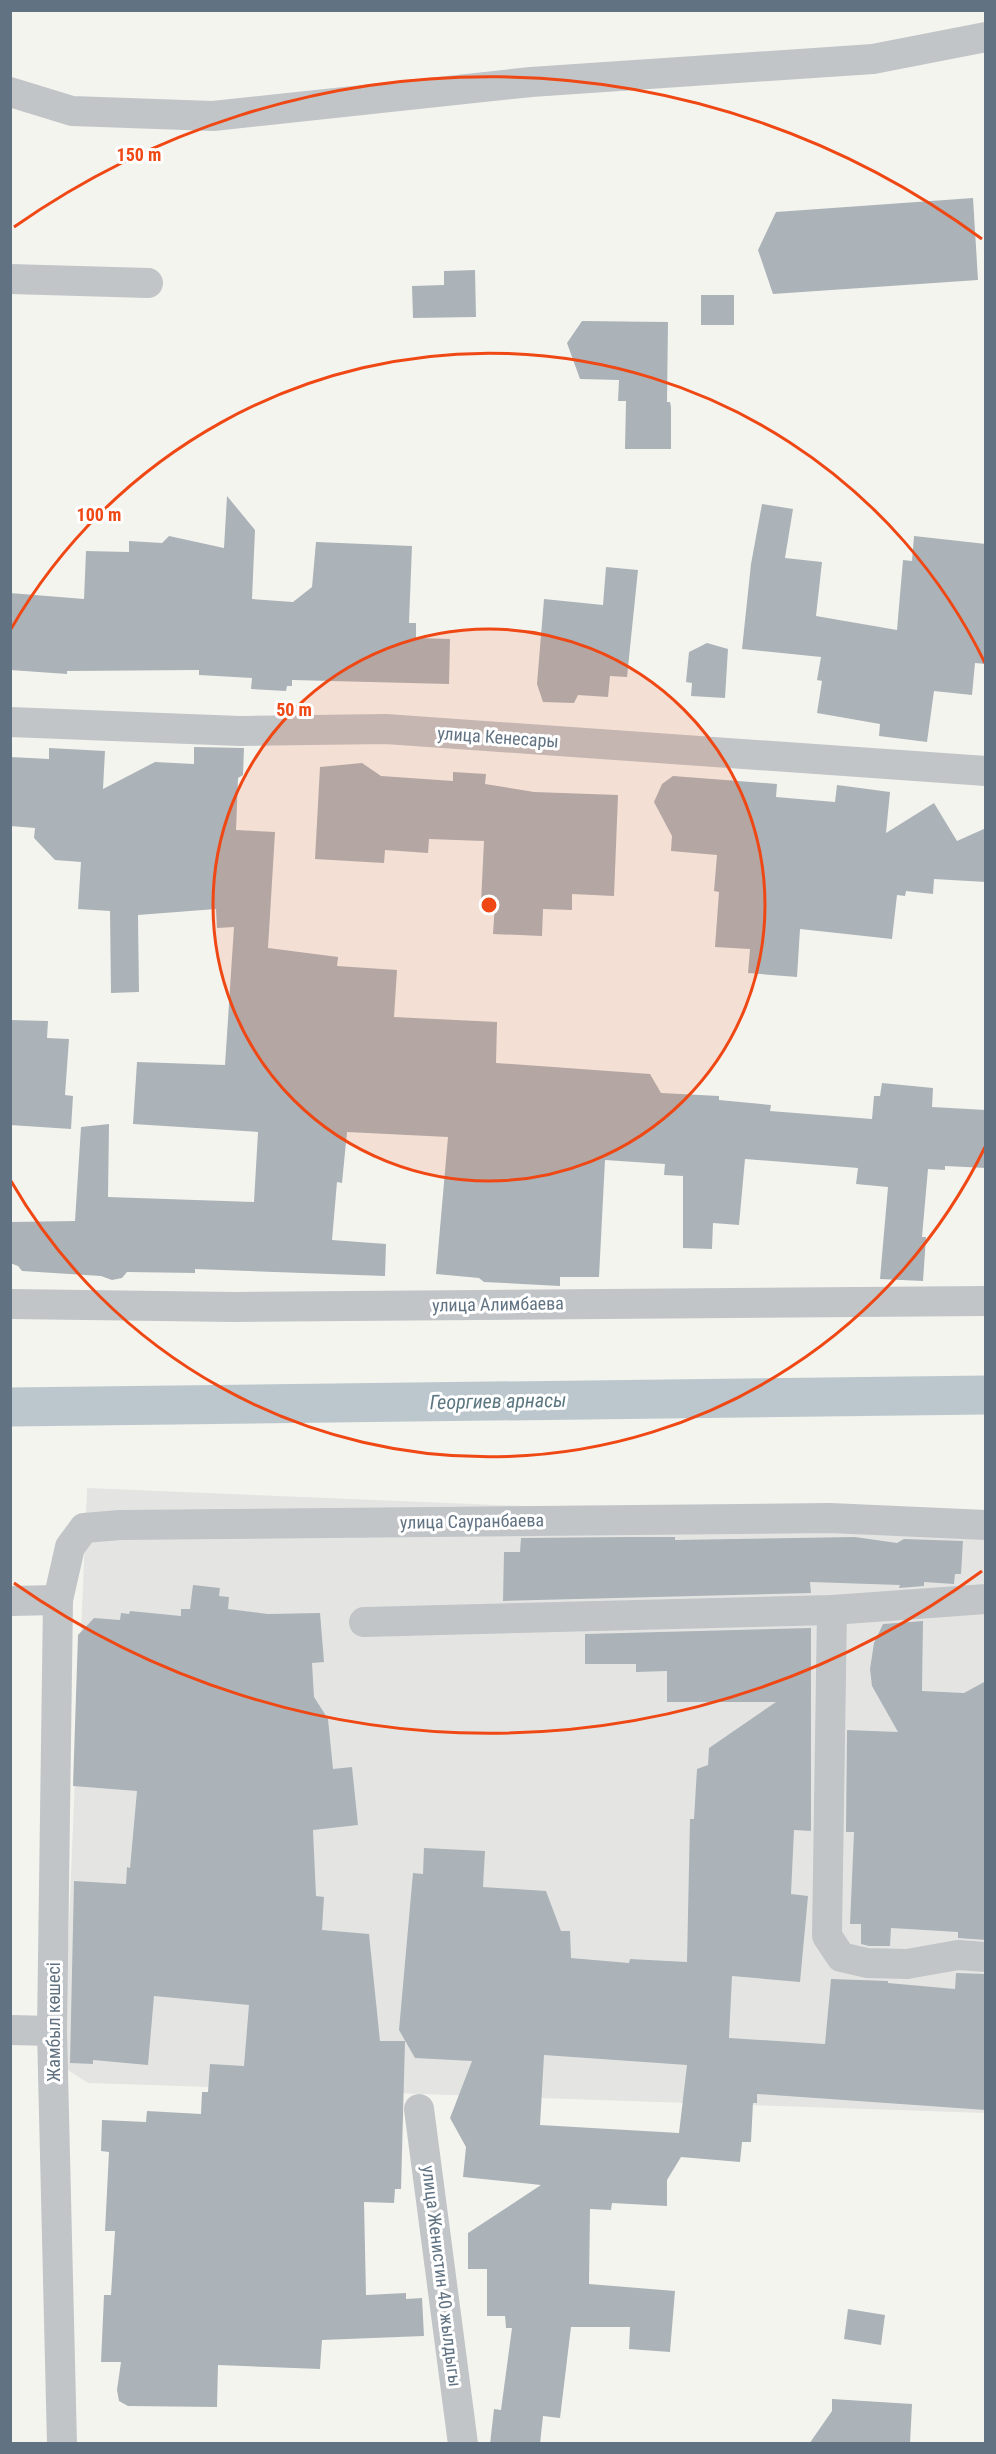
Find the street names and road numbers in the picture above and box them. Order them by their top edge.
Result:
street label: улица Кенесары [437,722,559,752]
street label: улица Алимбаева [432,1292,564,1316]
street label: улица Сауранбаева [400,1509,544,1533]
street label: Жамбыл көшесі [43,1962,64,2082]
street label: улица Женистин 40 жылдыгы [418,2164,466,2388]

